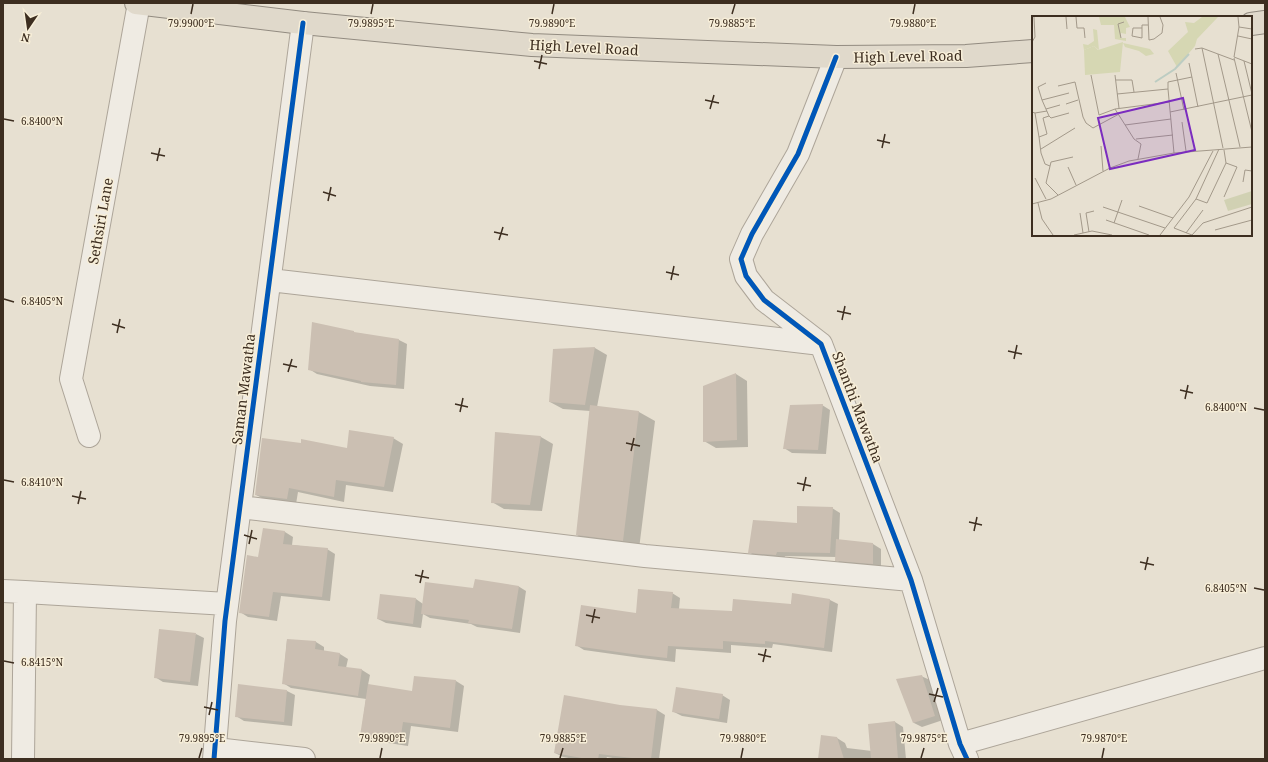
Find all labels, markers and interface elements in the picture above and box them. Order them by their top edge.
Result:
north arrow [8,8,48,48]
text: 79.9900°E [168,16,214,30]
text: 79.9895°E [348,16,394,30]
text: 79.9890°E [529,16,575,30]
text: 79.9885°E [709,16,755,30]
text: 79.9880°E [890,16,936,30]
inset map [1032,16,1252,236]
text: N [19,30,32,47]
street label: High Level Road [529,35,639,59]
street label: High Level Road [853,46,963,66]
text: 6.8400°N [21,114,63,128]
street label: Sethsiri Lane [83,176,117,266]
text: 6.8405°N [21,294,63,308]
street label: Saman Mawatha [227,332,259,446]
street label: Shanthi Mawatha [828,348,888,466]
text: 6.8400°N [1205,400,1247,414]
text: 6.8410°N [21,475,63,489]
text: 6.8405°N [1205,581,1247,595]
text: 6.8415°N [21,655,63,669]
text: 79.9895°E [179,731,225,745]
text: 79.9890°E [359,731,405,745]
text: 79.9885°E [540,731,586,745]
text: 79.9880°E [720,731,766,745]
text: 79.9875°E [901,731,947,745]
text: 79.9870°E [1081,731,1127,745]

